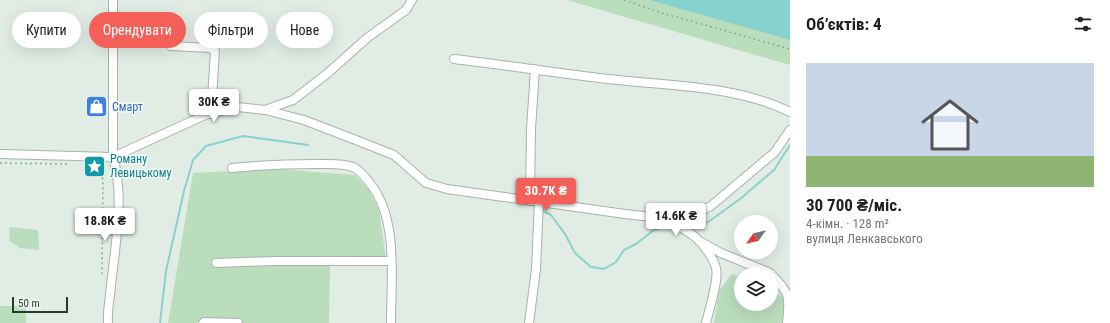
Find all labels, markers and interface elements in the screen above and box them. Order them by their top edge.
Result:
chip: Купити [12,12,81,48]
chip: Орендувати [89,12,186,48]
chip: Фільтри [194,12,268,48]
chip: Нове [276,12,333,48]
icon: filters [1072,13,1094,35]
text: Об’єктів: 4 [806,14,882,34]
pin: 30K ₴ [186,89,242,123]
icon: home [914,89,986,161]
shop icon: Смарт [83,94,109,120]
text: 30K ₴ [198,94,230,109]
place label: Смарт [112,100,143,114]
place label: Роману Левицькому [110,152,172,180]
place icon: Роману Левицькому [81,153,107,179]
pin: 30.7K ₴ [509,178,583,212]
text: 30.7K ₴ [525,183,567,198]
text: 30 700 ₴/міс. [806,195,902,215]
pin: 14.6K ₴ [639,203,713,237]
pin: 18.8K ₴ [68,208,142,242]
text: 14.6K ₴ [655,208,697,223]
text: 18.8K ₴ [84,213,126,228]
north arrow [734,215,778,259]
map controls [734,215,778,311]
text: 4-кімн. · 128 m² [806,216,889,231]
text: вулиця Ленкавського [806,231,923,246]
button: layers [734,267,778,311]
scale bar [12,295,68,314]
text: 50 m [18,297,40,310]

